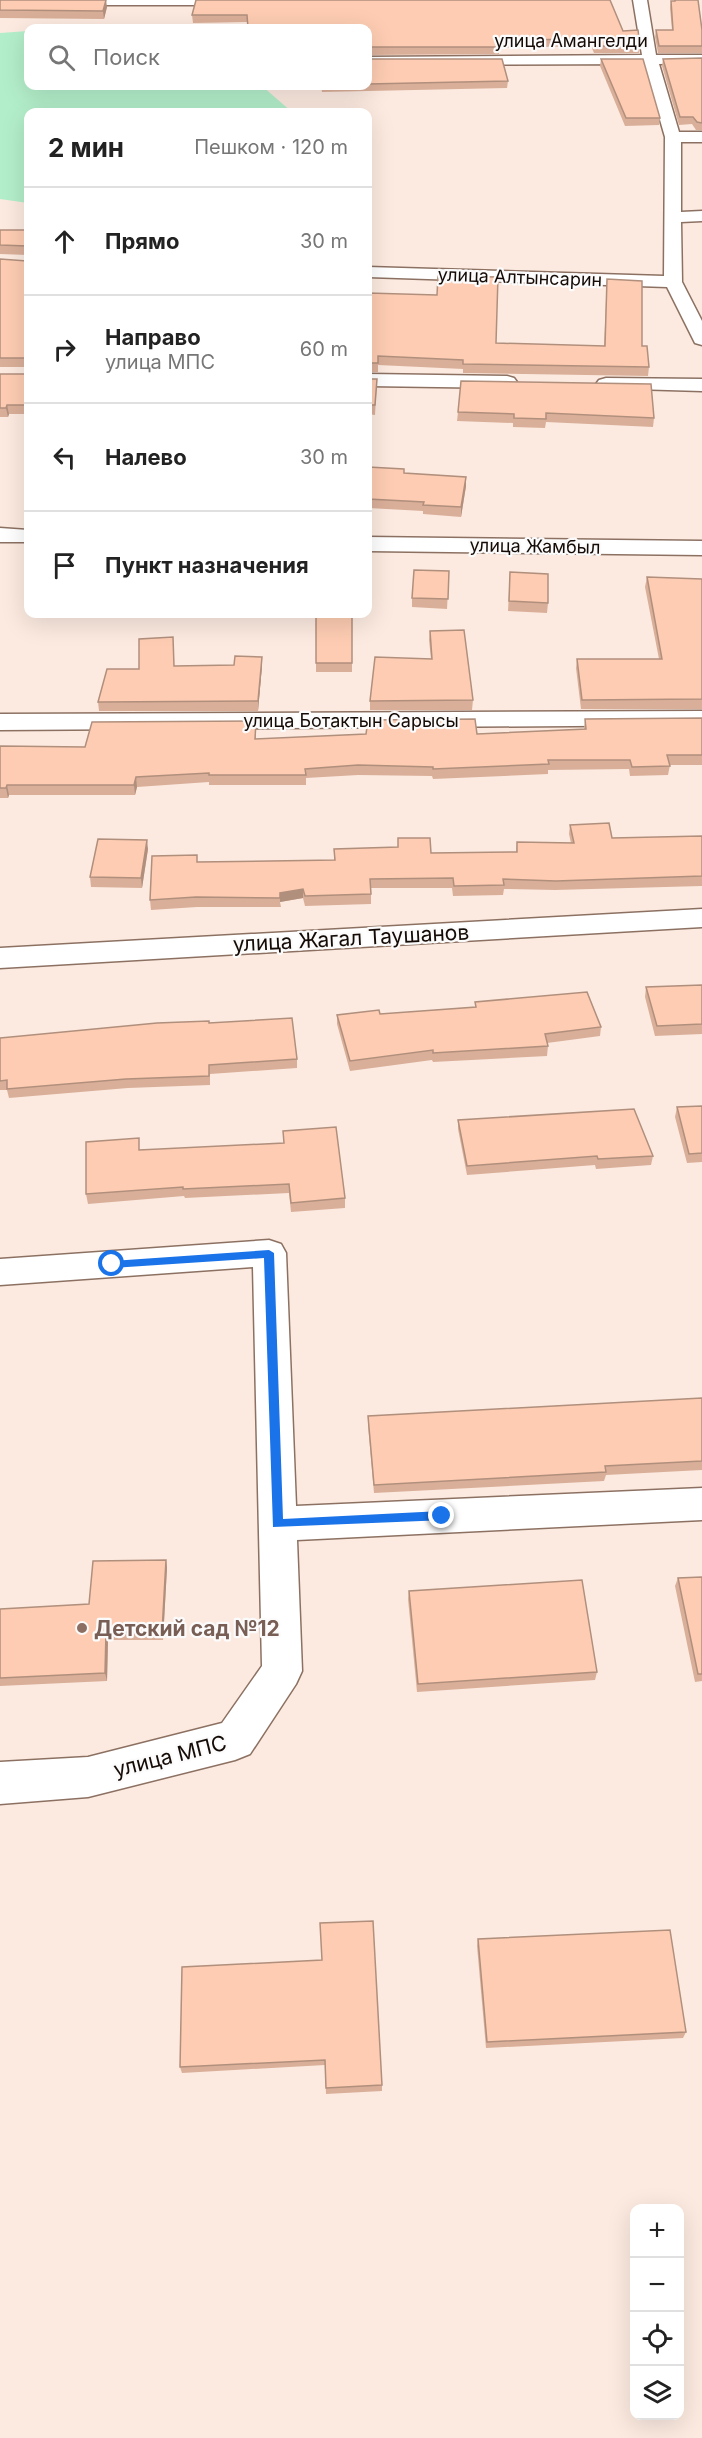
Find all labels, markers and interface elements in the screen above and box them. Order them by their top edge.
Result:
search box [24,24,372,90]
street label: улица Амангелди [494,30,648,51]
icon: search [45,41,78,74]
text: Поиск [93,44,160,70]
text: 2 мин [48,132,124,163]
text: Пешком · 120 m [194,135,348,159]
icon: ahead [48,225,81,258]
text: Прямо [105,228,179,254]
text: 30 m [300,229,348,253]
street label: улица Алтынсарин [437,264,603,290]
text: Направо [105,324,201,350]
icon: right [48,333,81,366]
text: 60 m [300,337,348,361]
text: улица МПС [105,350,215,374]
icon: left [48,441,81,474]
text: Налево [105,444,187,470]
text: 30 m [300,445,348,469]
street label: улица Жамбыл [469,534,601,558]
icon: arrive [48,549,81,582]
text: Пункт назначения [105,552,309,578]
street label: улица Ботактын Сарысы [243,710,459,731]
street label: улица Жагал Таушанов [232,919,470,957]
route start [98,1250,124,1276]
route end [428,1502,454,1528]
place label: Детский сад №12 [94,1616,280,1641]
marker: Детский сад №12 [75,1621,89,1635]
street label: улица МПС [111,1730,229,1782]
map controls [630,2204,684,2420]
button: + [630,2204,684,2258]
button: − [630,2258,684,2312]
button: locate [630,2312,684,2366]
button: layers [630,2366,684,2420]

